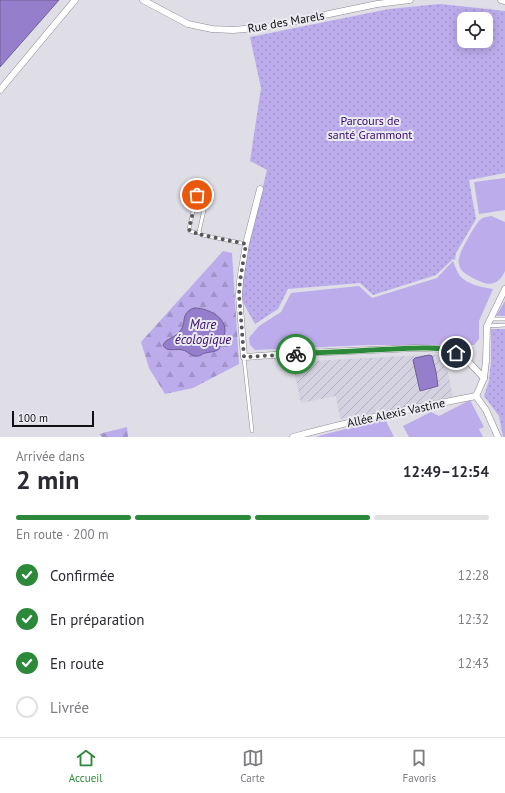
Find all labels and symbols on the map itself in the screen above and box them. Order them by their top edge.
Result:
street label: Rue des Marels [246,7,326,36]
park label: Parcours de santé Grammont [328,113,412,142]
pin [180,178,214,212]
water label: Mare écologique [175,316,231,348]
courier [276,334,316,374]
pin [439,336,473,370]
street label: Allée Alexis Vastine [346,395,446,430]
scale bar [12,409,94,428]

